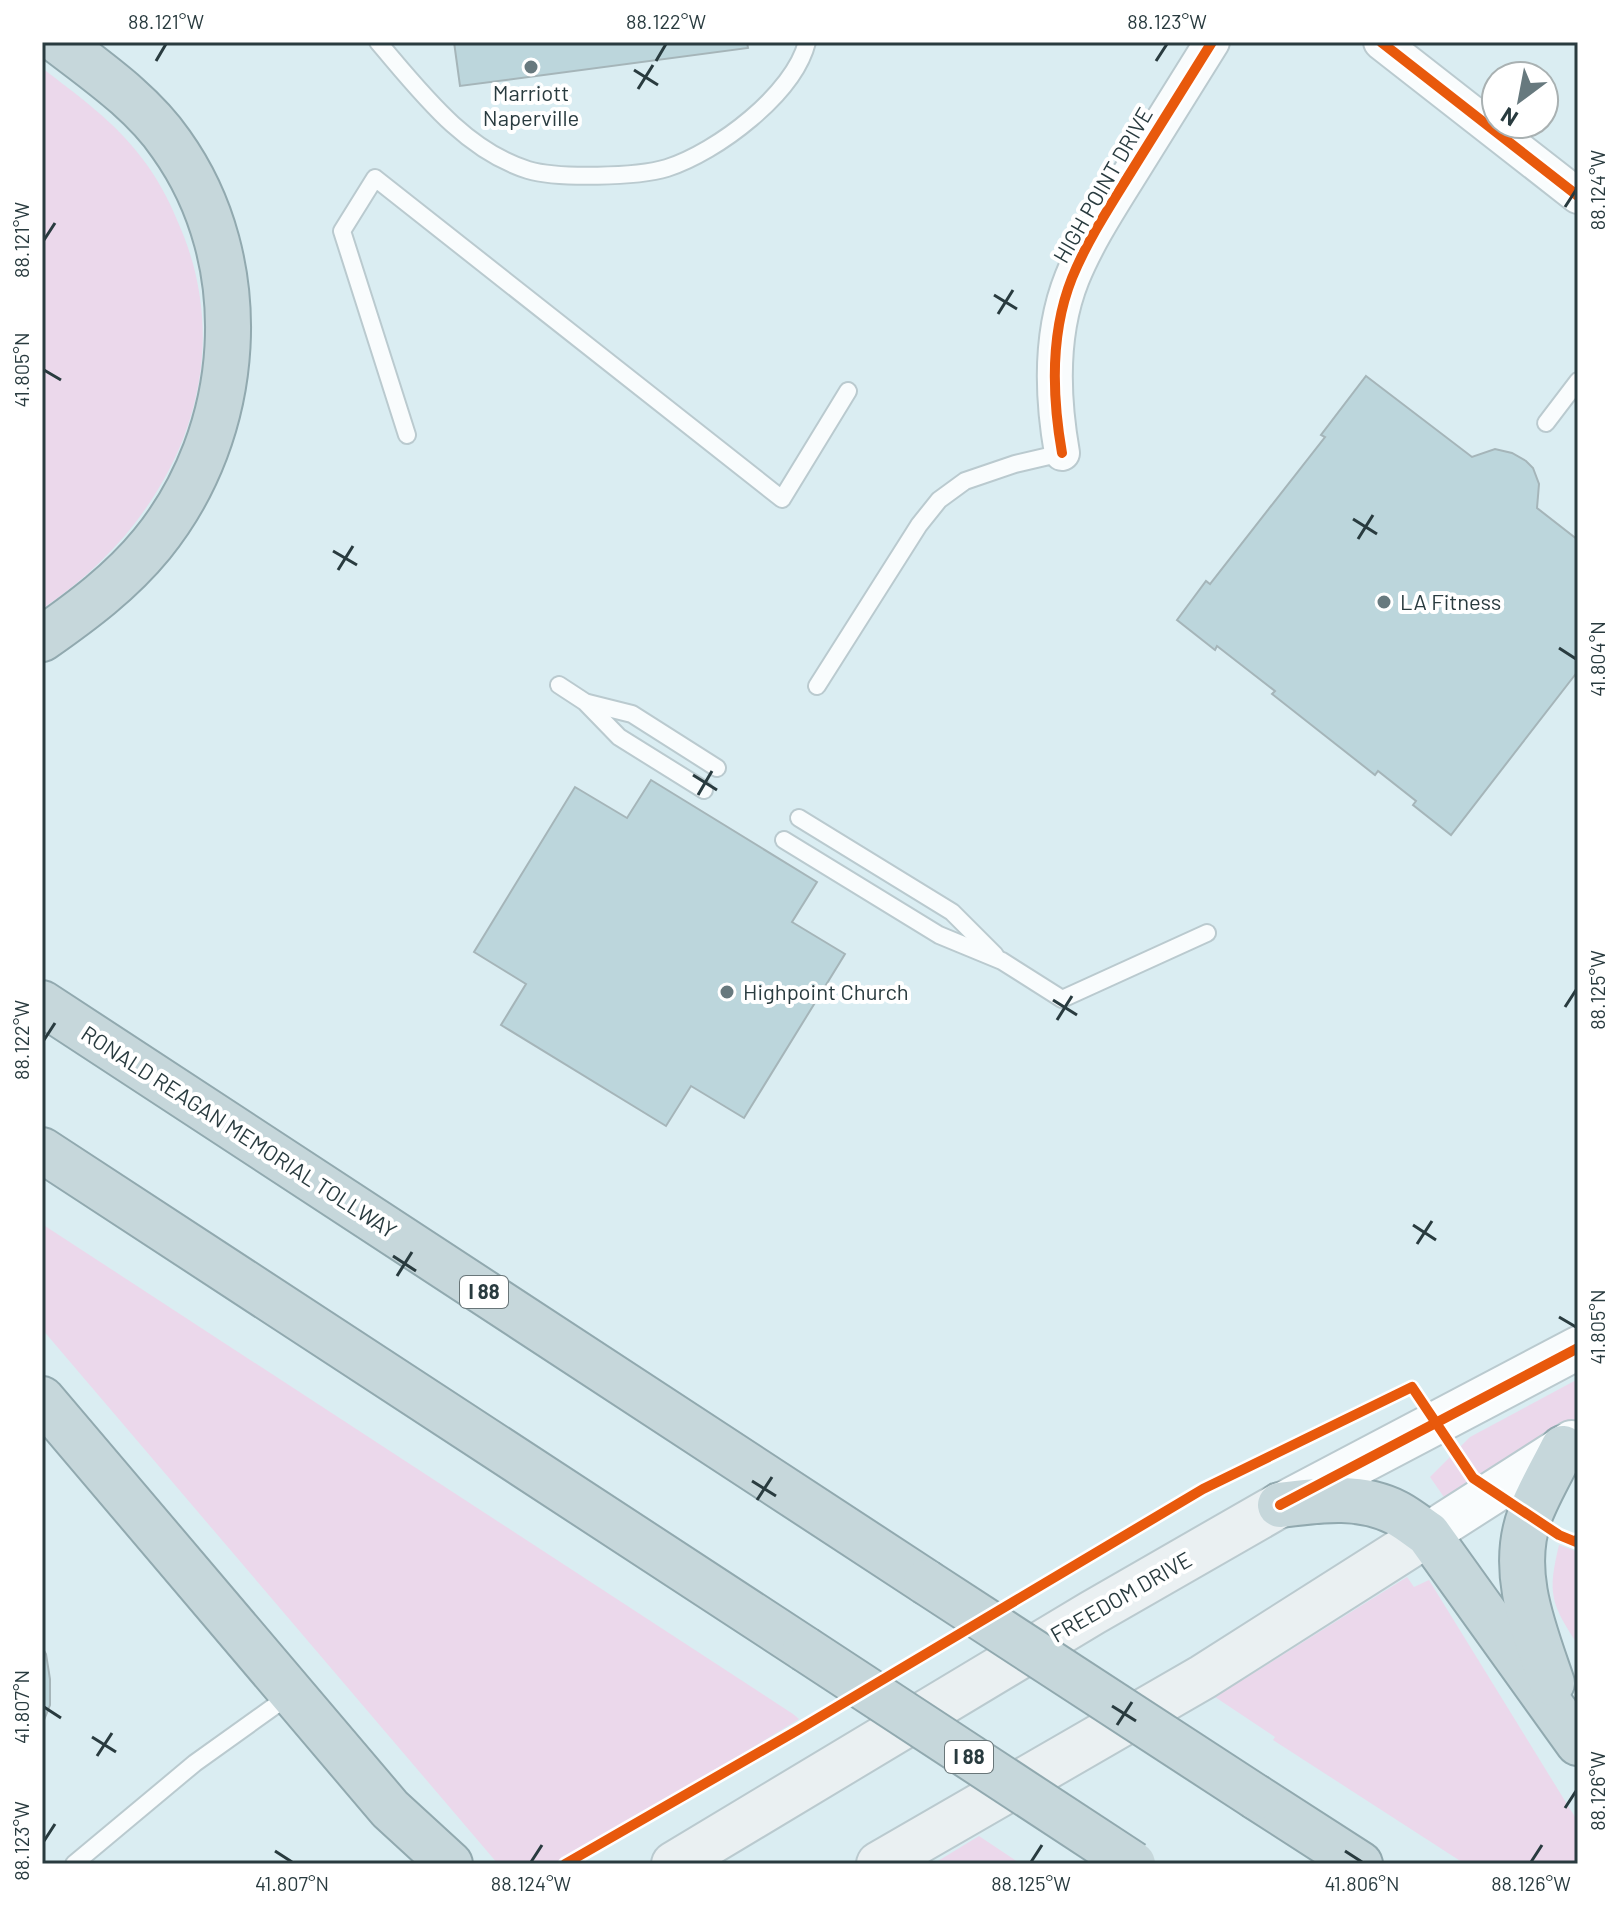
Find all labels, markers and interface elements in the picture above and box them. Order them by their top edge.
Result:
text: 88.121°W [128,9,204,33]
text: 88.122°W [626,9,706,33]
text: 88.123°W [1127,9,1207,33]
marker: Marriott Naperville [522,58,540,76]
north arrow [1480,60,1560,140]
place label: Marriott Naperville [483,79,579,130]
street label: HIGH POINT DRIVE [1047,102,1157,267]
text: N [1496,103,1522,133]
text: 88.124°W [1585,149,1609,230]
text: 88.121°W [9,202,33,278]
text: 41.805°N [9,333,33,407]
place label: LA Fitness [1400,588,1501,614]
marker: LA Fitness [1375,593,1393,611]
text: 41.804°N [1585,621,1609,697]
text: 88.125°W [1585,950,1609,1030]
place label: Highpoint Church [743,978,909,1004]
marker: Highpoint Church [718,983,736,1001]
text: 88.122°W [9,1000,33,1080]
street label: RONALD REAGAN MEMORIAL TOLLWAY [77,1019,402,1243]
road number: I 88 [460,1276,508,1308]
text: 41.805°N [1585,1290,1609,1364]
street label: FREEDOM DRIVE [1045,1545,1196,1647]
text: 41.807°N [9,1670,33,1744]
road number: I 88 [945,1741,993,1773]
text: 88.126°W [1585,1751,1609,1831]
text: 88.123°W [9,1801,33,1881]
text: 41.807°N [255,1871,329,1895]
text: 88.124°W [491,1871,572,1895]
text: 88.125°W [991,1871,1071,1895]
text: 41.806°N [1325,1871,1399,1895]
text: 88.126°W [1491,1871,1571,1895]

